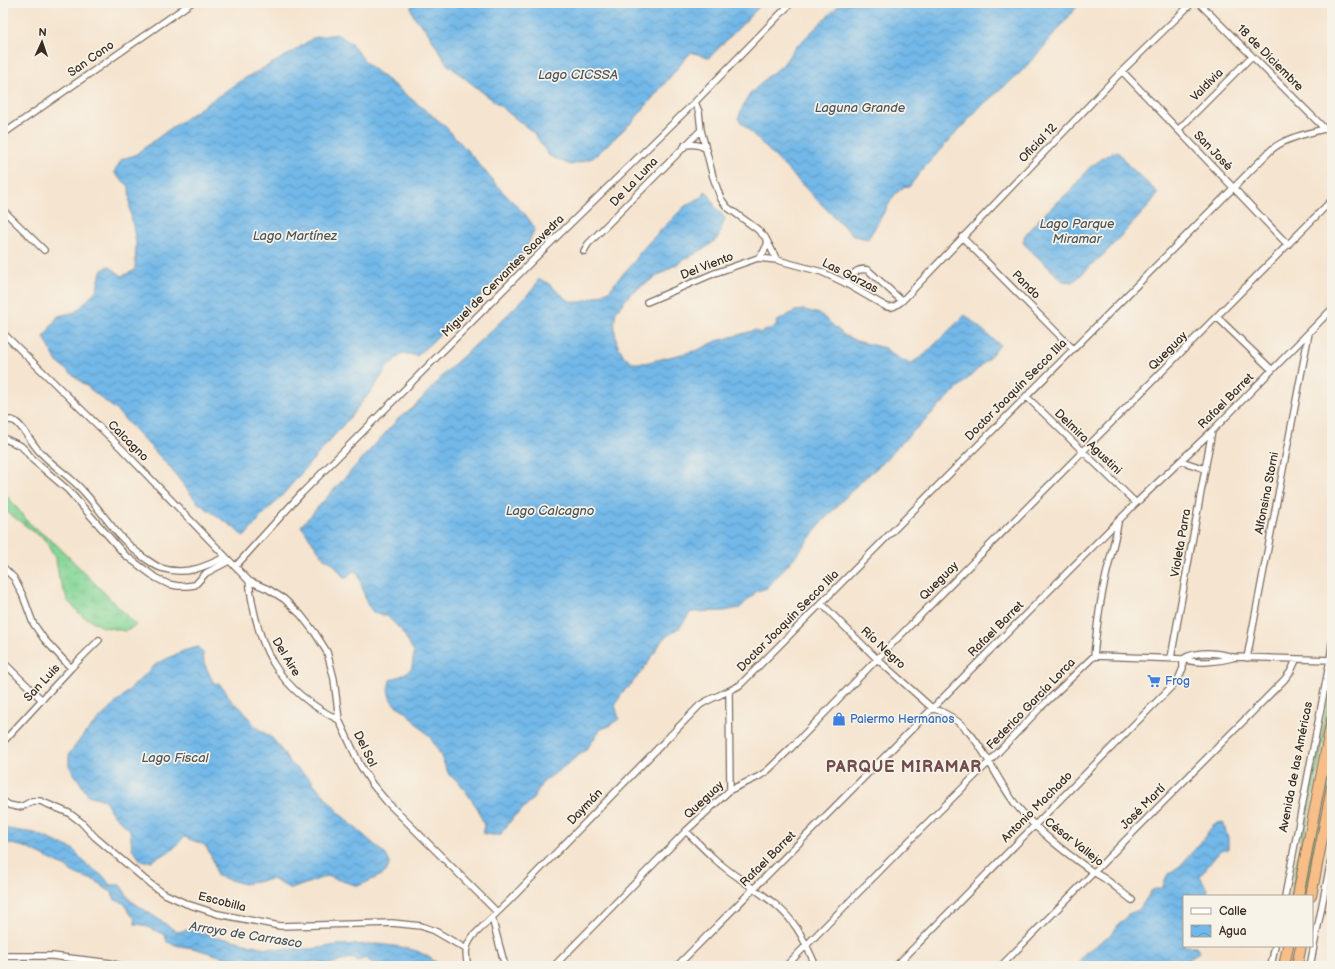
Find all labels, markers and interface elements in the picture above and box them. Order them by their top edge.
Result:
north arrow [22,22,62,62]
street label: 18 de Diciembre [1234,22,1306,94]
text: N [38,26,47,39]
street label: San Cono [65,38,117,80]
street label: Valdivia [1187,65,1227,105]
water label: Lago CICSSA [538,67,618,83]
water label: Laguna Grande [815,100,906,116]
street label: Oficial 12 [1016,120,1060,166]
street label: San José [1190,128,1236,174]
street label: De La Luna [607,154,661,210]
street label: Miguel de Cervantes Saavedra [439,212,567,340]
water label: Lago Parque Miramar [1039,216,1115,247]
water label: Lago Martínez [253,228,338,244]
street label: Del Viento [678,249,736,283]
street label: Las Garzas [819,255,881,297]
street label: Pando [1009,268,1044,303]
street label: Queguay [1145,328,1191,374]
street label: Doctor Joaquín Secco Illa [962,336,1070,444]
street label: Rafael Barret [1195,370,1257,432]
street label: Delmira Agustini [1051,406,1125,478]
street label: Calcagno [104,417,152,465]
street label: Alfonsina Storni [1252,450,1282,535]
water label: Lago Calcagno [506,503,595,519]
street label: Violeta Parra [1168,507,1194,578]
street label: Queguay [916,558,962,604]
street label: Doctor Joaquín Secco Illa [734,567,842,675]
street label: Rafael Barret [965,598,1027,660]
street label: Río Negro [858,624,909,673]
street label: Del Aire [269,635,303,679]
street label: Federico García Lorca [983,655,1079,753]
street label: San Luis [21,661,63,705]
supermarket icon: Frog [1146,673,1162,689]
place label: Frog [1165,674,1190,689]
street label: Avenida de las Américas [1276,700,1316,834]
shop icon: Palermo Hermanos [831,711,847,727]
place label: Palermo Hermanos [850,712,954,727]
street label: Del Sol [350,729,380,769]
water label: Lago Fiscal [141,750,209,766]
district label: PARQUE MIRAMAR [826,758,982,777]
street label: Antonio Machado [998,768,1076,846]
street label: Queguay [681,777,727,822]
street label: José Martí [1117,781,1169,833]
street label: Daymán [564,786,606,828]
street label: César Vallejo [1041,814,1107,870]
street label: Rafael Barret [737,828,799,890]
street label: Escobilla [197,889,248,915]
legend [1183,895,1313,947]
text: Calle [1219,904,1247,919]
water label: Arroyo de Carrasco [187,918,304,952]
text: Agua [1219,924,1247,939]

